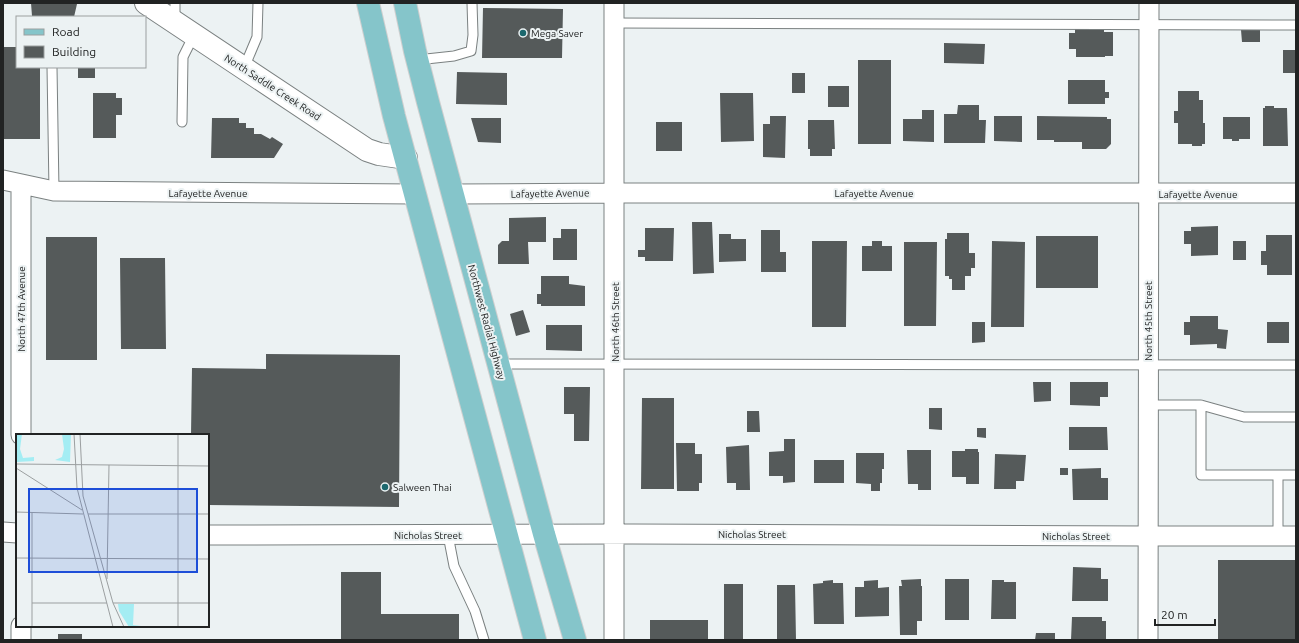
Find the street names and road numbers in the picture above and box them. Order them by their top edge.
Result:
street label: North Saddle Creek Road [223,52,323,123]
street label: Lafayette Avenue [510,187,590,200]
street label: Lafayette Avenue [169,188,247,199]
street label: Lafayette Avenue [835,188,913,199]
street label: Lafayette Avenue [1159,189,1237,200]
street label: Northwest Radial Highway [466,263,507,381]
street label: North 47th Avenue [16,266,27,352]
street label: North 45th Street [1143,281,1154,361]
street label: North 46th Street [610,282,621,362]
street label: Nicholas Street [718,529,786,540]
street label: Nicholas Street [394,530,462,541]
street label: Nicholas Street [1042,531,1110,542]

